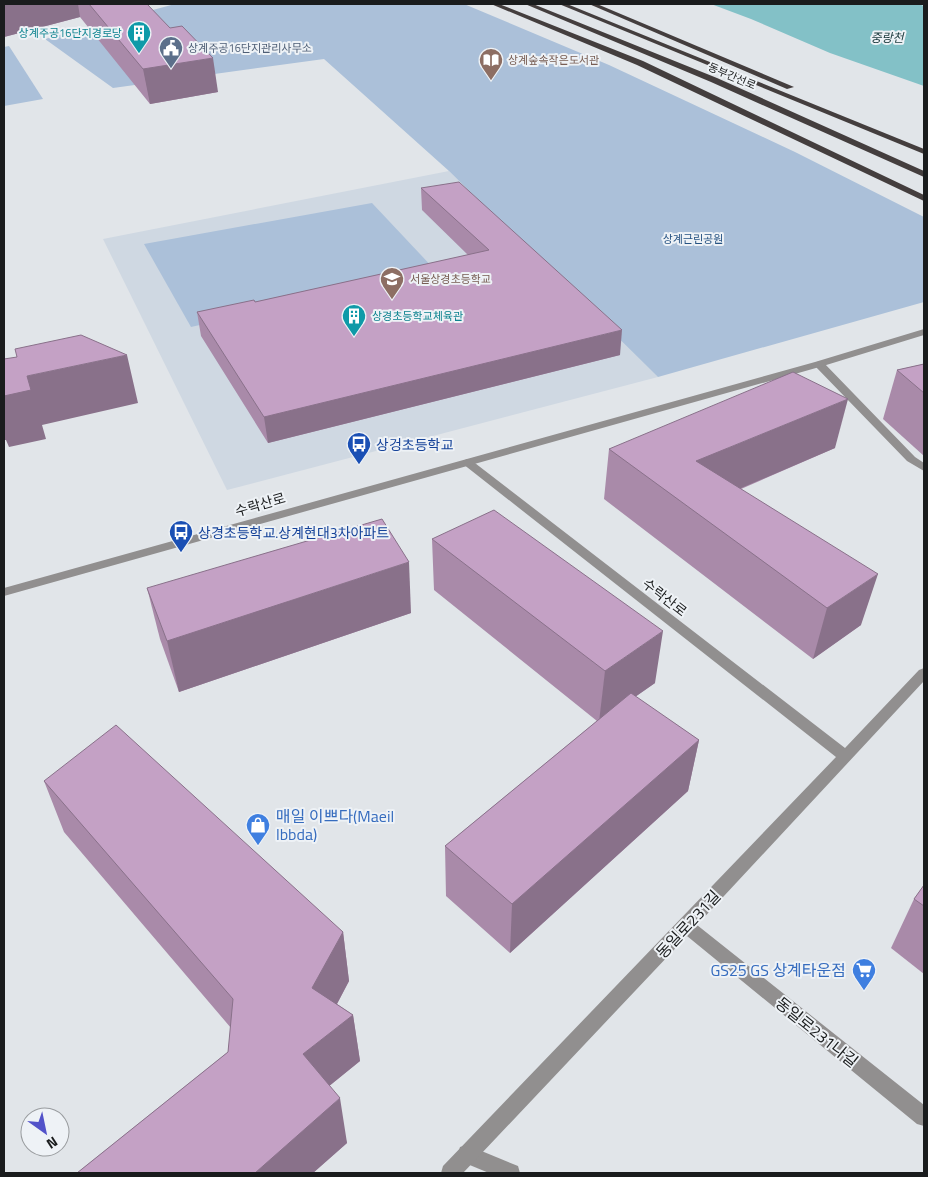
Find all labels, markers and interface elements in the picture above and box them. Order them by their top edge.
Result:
building icon: 상계주공16단지경로당 [126,20,152,54]
place label: 상계주공16단지경로당 [19,25,122,41]
water label: 중랑천 [870,28,906,47]
public building icon: 상계주공16단지관리사무소 [158,35,184,69]
place label: 상계주공16단지관리사무소 [188,40,312,56]
library icon: 상계숲속작은도서관 [478,47,504,81]
place label: 상계숲속작은도서관 [508,52,599,68]
street label: 동부간선로 [706,59,758,93]
park label: 상계근린공원 [663,231,723,247]
school or university icon: 서울상경초등학교 [379,266,405,300]
place label: 서울상경초등학교 [410,271,491,287]
building icon: 상경초등학교체육관 [341,303,367,337]
place label: 상경초등학교체육관 [372,308,463,324]
bus stop icon: 상겅초등학교 [346,431,372,465]
place label: 상겅초등학교 [376,434,453,455]
street label: 수락산로 [232,487,288,521]
bus stop icon: 상경초등학교.상계현대3차아파트 [168,519,194,553]
place label: 상경초등학교.상계현대3차아파트 [198,522,389,543]
street label: 수락산로 [638,573,692,621]
place label: 매일 이쁘다(Maeil lbbda) [276,804,394,846]
shop icon: 매일 이쁘다(Maeil lbbda) [245,812,271,846]
street label: 동일로231길 [650,884,726,964]
supermarket icon: GS25 GS 상계타운점 [851,957,877,991]
place label: GS25 GS 상계타운점 [710,958,846,982]
street label: 동일로231나길 [770,991,864,1073]
north arrow [20,1107,70,1157]
text: N [43,1132,62,1155]

